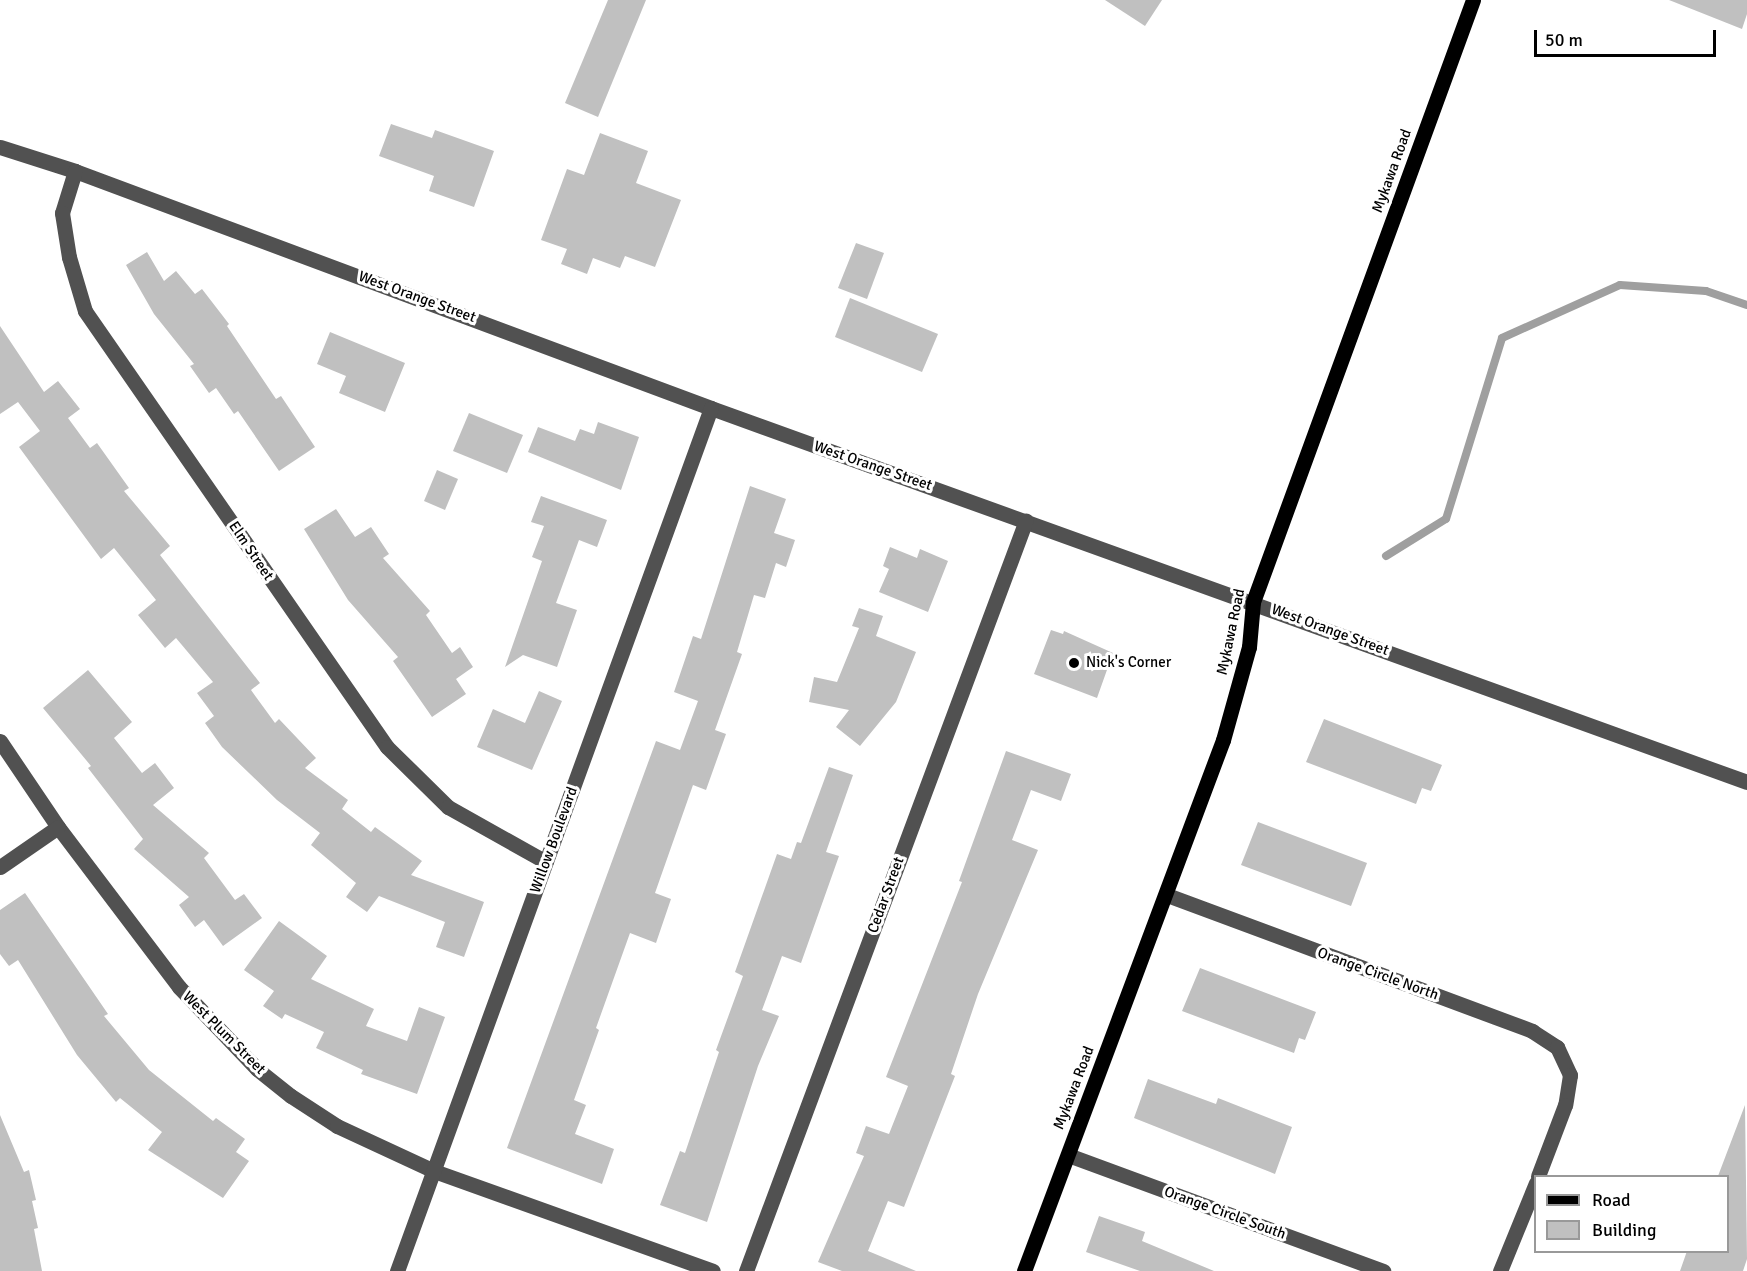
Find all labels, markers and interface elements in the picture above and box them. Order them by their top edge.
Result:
scale bar [1537,18,1718,56]
text: 50 m [1545,29,1583,51]
street label: Mykawa Road [1369,127,1415,215]
street label: West Orange Street [356,267,478,327]
street label: West Orange Street [812,437,934,495]
street label: Elm Street [225,518,277,584]
street label: Mykawa Road [1213,587,1249,677]
street label: West Orange Street [1269,600,1391,660]
place label: Nick's Corner [1086,654,1171,672]
marker: Nick's Corner [1067,656,1081,670]
street label: Willow Boulevard [526,785,582,895]
street label: Cedar Street [864,854,908,936]
street label: Orange Circle North [1315,944,1441,1004]
street label: West Plum Street [179,988,269,1078]
street label: Mykawa Road [1050,1044,1098,1132]
legend [1534,1175,1729,1253]
street label: Orange Circle South [1162,1183,1288,1243]
text: Road [1592,1189,1631,1211]
text: Building [1592,1219,1656,1241]

